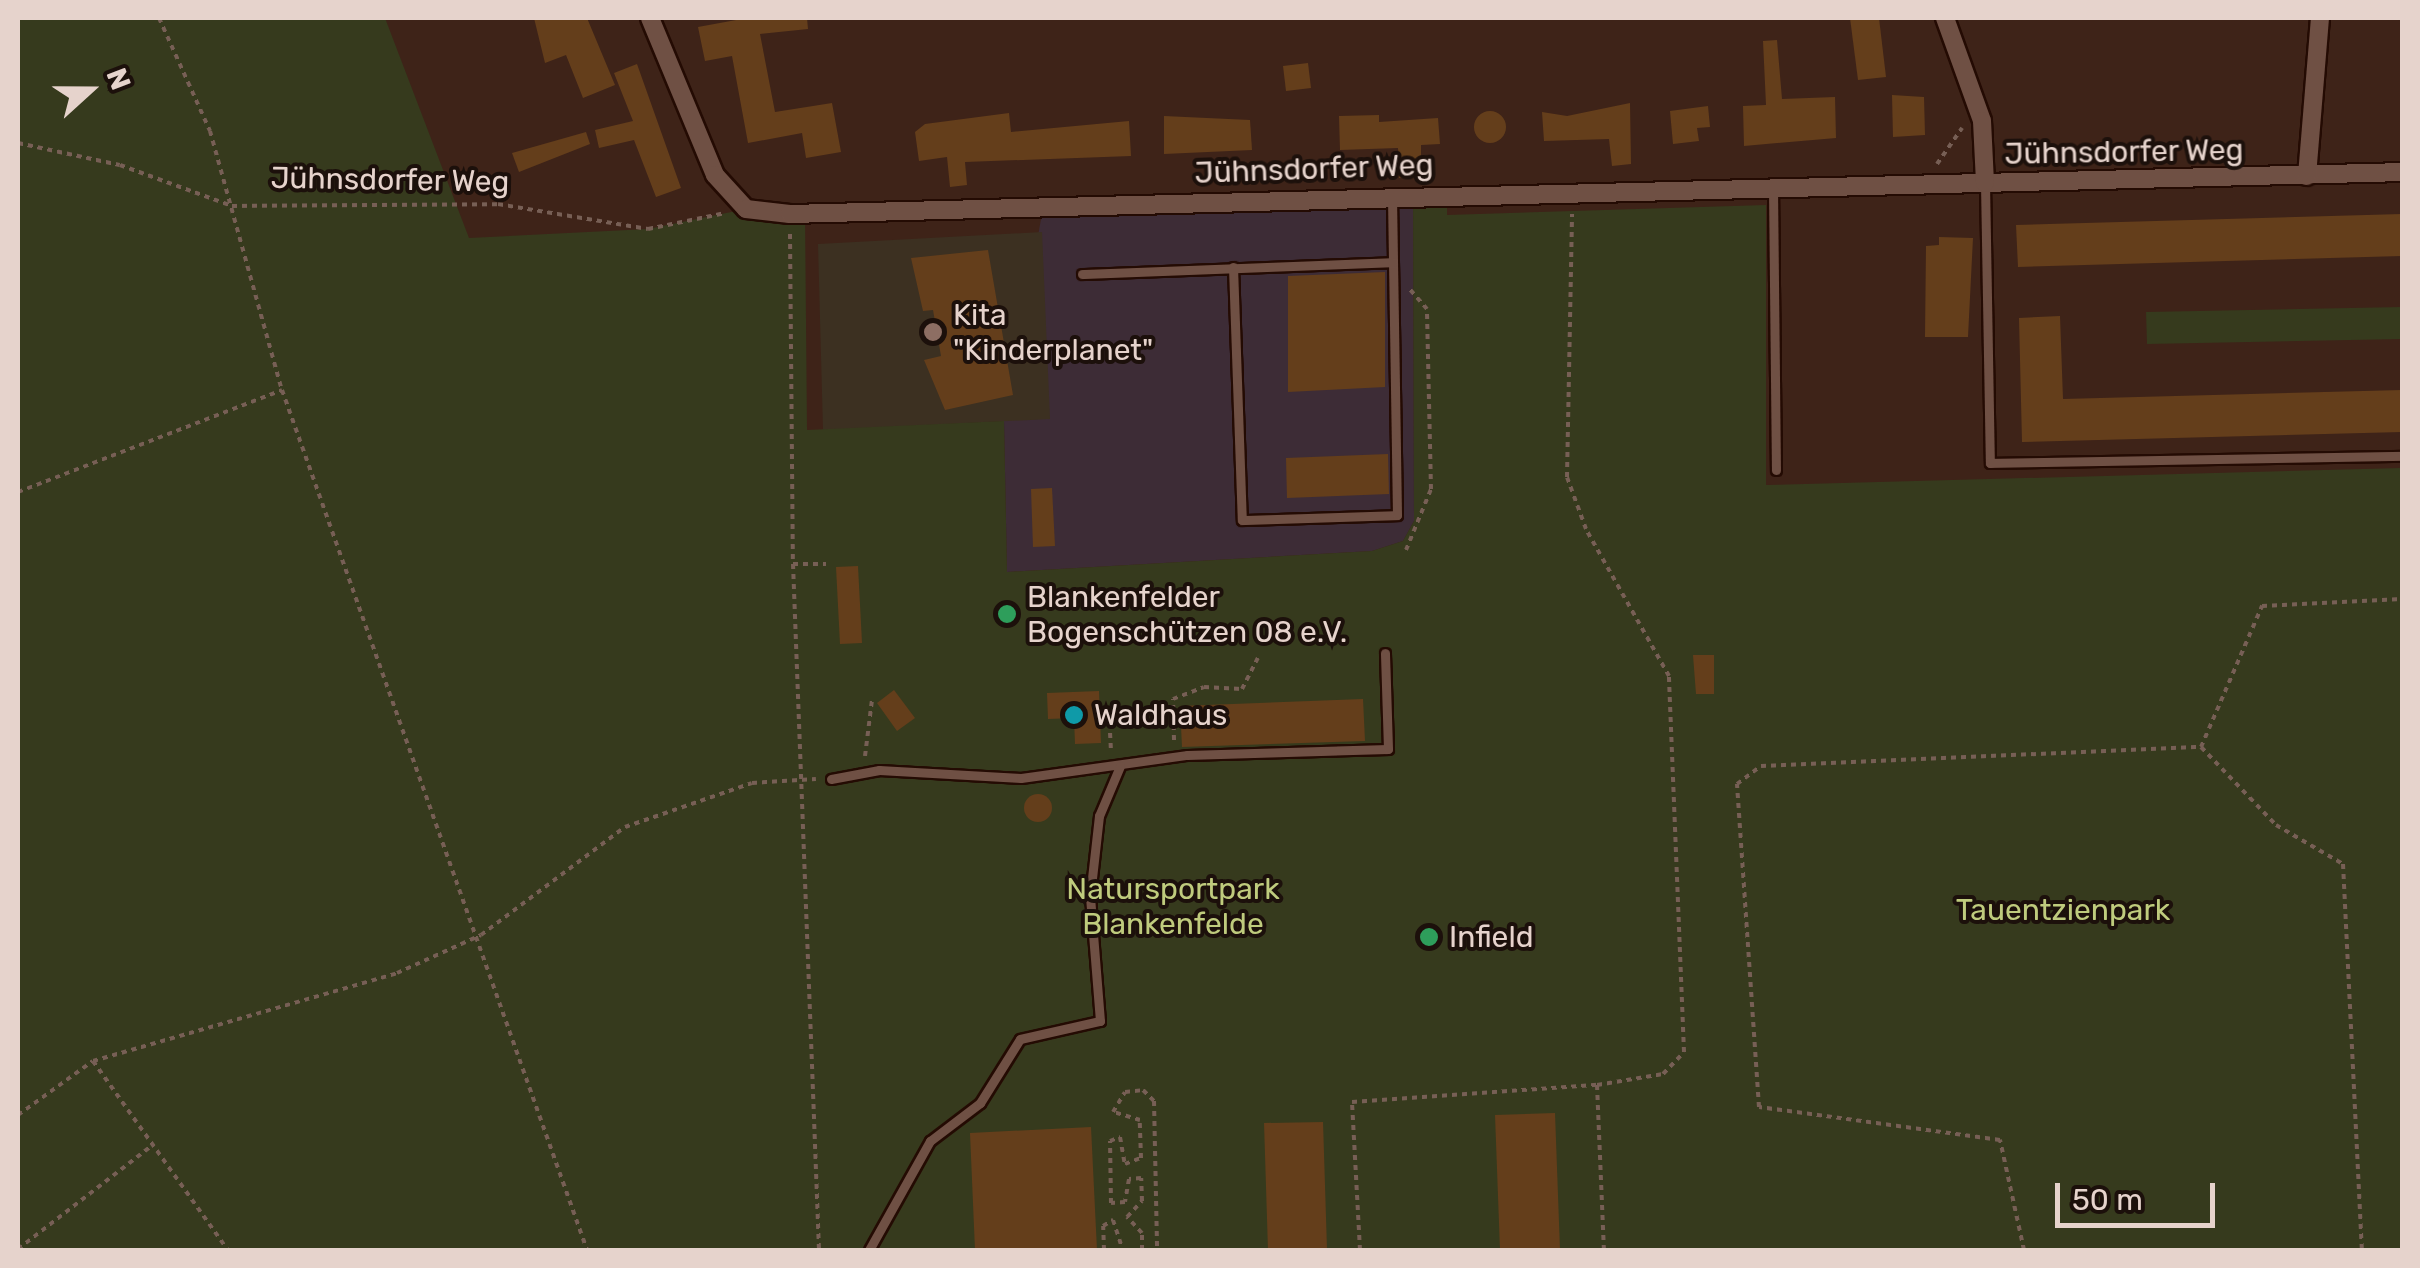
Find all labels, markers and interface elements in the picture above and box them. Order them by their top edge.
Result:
north arrow [40,40,140,140]
text: N [99,64,137,94]
street label: Jühnsdorfer Weg [2004,132,2244,172]
street label: Jühnsdorfer Weg [1193,147,1435,191]
street label: Jühnsdorfer Weg [270,160,510,200]
place label: Kita "Kinderplanet" [953,297,1153,368]
marker: Kita "Kinderplanet" [922,321,944,343]
place label: Blankenfelder Bogenschützen 08 e.V. [1027,579,1347,650]
marker: Blankenfelder Bogenschützen 08 e.V. [996,603,1018,625]
place label: Waldhaus [1094,697,1227,733]
marker: Waldhaus [1063,704,1085,726]
park label: Natursportpark Blankenfelde [1066,871,1280,942]
park label: Tauentzienpark [1956,892,2170,928]
place label: Infield [1449,919,1534,955]
marker: Infield [1418,926,1440,948]
scale bar [2060,1163,2220,1225]
text: 50 m [2072,1182,2143,1218]

